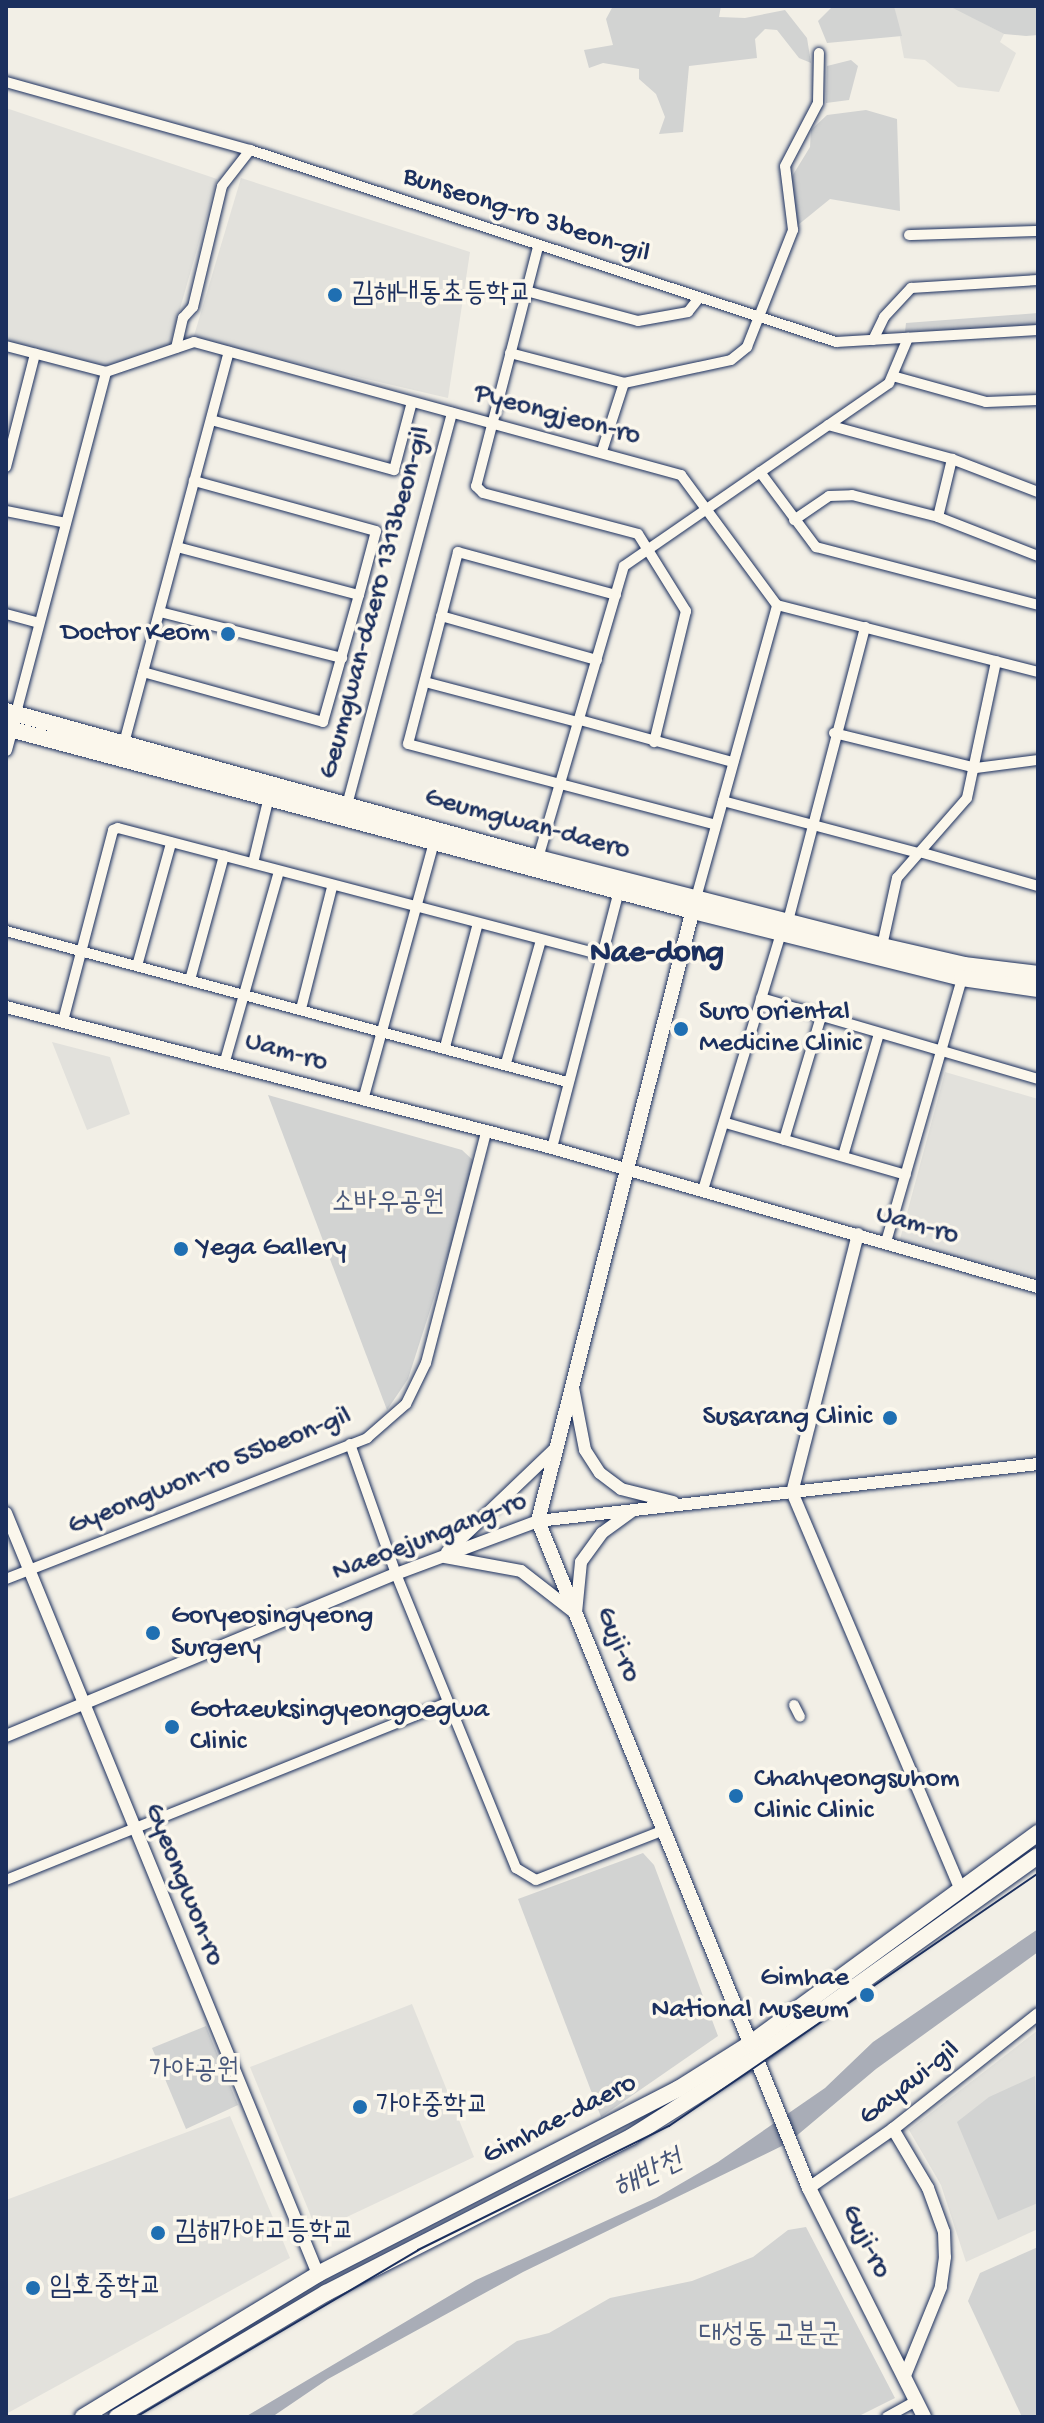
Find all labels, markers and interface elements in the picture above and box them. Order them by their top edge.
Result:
street label: Bunseong-ro 3beon-gil [398,160,654,272]
place label: 김해내동초등학교 [351,278,531,312]
marker: 김해내동초등학교 [326,286,344,304]
street label: Pyeongjeon-ro [470,378,644,454]
street label: Geumgwan-daero 1313beon-gil [313,423,439,783]
place label: Doctor Keom [61,617,210,651]
marker: Doctor Keom [217,623,239,645]
street label: Geumgwan-daero [421,781,633,869]
district label: Nae-dong [590,935,724,973]
place label: Suro Oriental Medicine Clinic [699,996,862,1062]
marker: Suro Oriental Medicine Clinic [670,1018,692,1040]
street label: Uam-ro [241,1025,331,1081]
park label: 소바우공원 [332,1187,444,1221]
street label: Uam-ro [872,1198,962,1254]
place label: Yega Gallery [197,1232,346,1266]
marker: Yega Gallery [172,1240,190,1258]
street label: Gyeongwon-ro 55beon-gil [63,1400,357,1544]
place label: Susarang Clinic [702,1401,872,1435]
marker: Susarang Clinic [879,1407,901,1429]
street label: Naeoejungang-ro [328,1485,532,1591]
place label: Goryeosingyeong Surgery [171,1600,373,1666]
street label: Guji-ro [587,1602,647,1688]
marker: Goryeosingyeong Surgery [142,1622,164,1644]
place label: Gotaeuksingyeongoegwa Clinic [190,1694,489,1760]
marker: Gotaeuksingyeongoegwa Clinic [161,1716,183,1738]
place label: Chahyeongsuhom Clinic Clinic [754,1763,960,1829]
marker: Chahyeongsuhom Clinic Clinic [725,1785,747,1807]
street label: Gyeongwon-ro [135,1799,231,1971]
place label: Gimhae National Museum [651,1962,849,2028]
marker: Gimhae National Museum [856,1984,878,2006]
street label: Gayaui-gil [853,2034,967,2134]
park label: 가야공원 [149,2055,239,2089]
street label: Gimhae-daero [477,2067,643,2173]
place label: 가야중학교 [376,2090,489,2124]
marker: 가야중학교 [351,2098,369,2116]
water label: 해반천 [609,2144,689,2208]
street label: Guji-ro [832,2200,898,2284]
place label: 김해가야고등학교 [174,2216,354,2250]
marker: 김해가야고등학교 [149,2224,167,2242]
place label: 임호중학교 [49,2271,162,2305]
marker: 임호중학교 [24,2279,42,2297]
park label: 대성동 고분군 [699,2319,841,2353]

